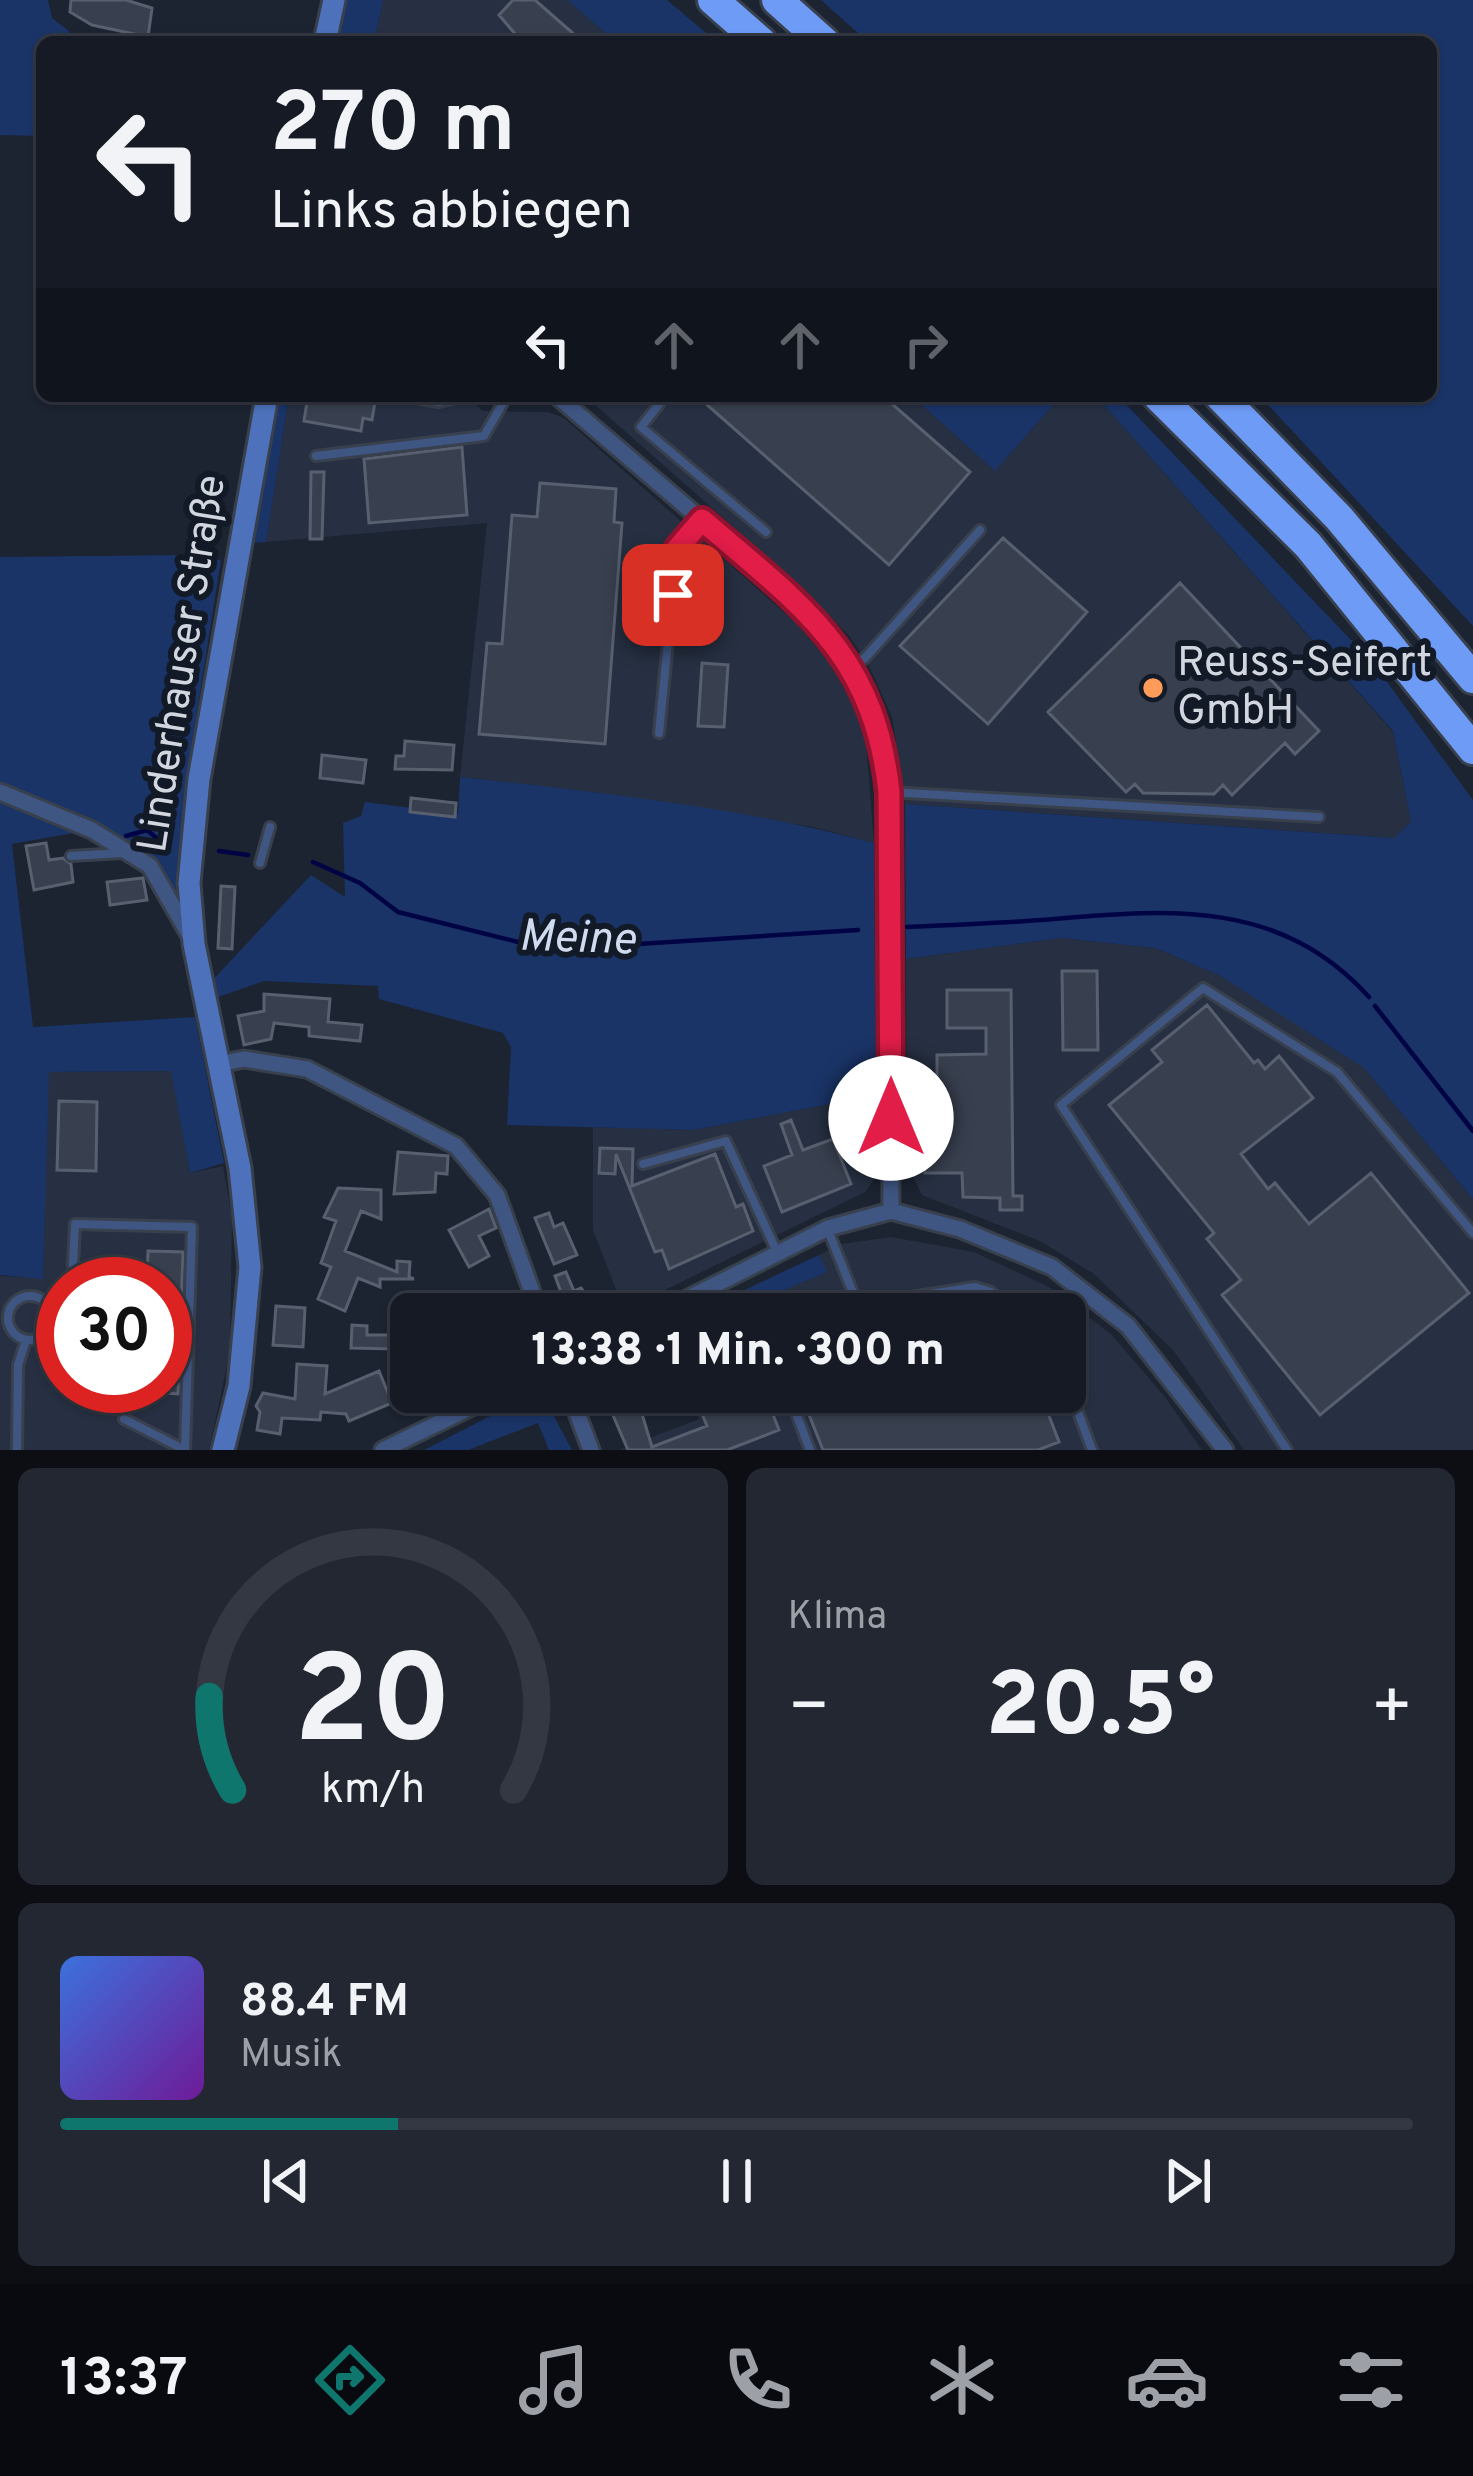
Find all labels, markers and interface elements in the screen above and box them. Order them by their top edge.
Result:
text: 270 m [270,75,516,181]
icon: left [72,84,228,240]
text: Links abbiegen [270,179,633,248]
icon: left [515,312,581,378]
icon: ahead [641,312,707,378]
icon: ahead [767,312,833,378]
icon: right [893,312,959,378]
street label: Linderhauser Straße [128,471,240,857]
pin [622,544,724,646]
icon: arrive [640,562,706,628]
place label: Reuss-Seifert GmbH [1177,638,1432,739]
marker: Reuss-Seifert GmbH [1140,675,1166,701]
water label: Meine [518,909,637,971]
position arrow [828,1055,954,1181]
speed limit sign: 30 [36,1257,192,1413]
text: 13:38 · 1 Min. · 300 m [531,1324,945,1381]
text: Klima [788,1594,887,1643]
text: 20 [294,1629,452,1787]
text: 20.5° [986,1654,1215,1767]
text: − [788,1669,830,1752]
text: + [1370,1669,1413,1752]
text: km/h [321,1763,425,1817]
text: 88.4 FM [240,1975,409,2032]
text: Musik [240,2032,342,2081]
icon: previous [253,2148,319,2214]
icon: pause [704,2148,770,2214]
icon: next [1155,2148,1221,2214]
icon: directions [308,2338,392,2422]
icon: music [512,2338,596,2422]
icon: phone [716,2338,800,2422]
icon: climate [920,2338,1004,2422]
icon: car [1125,2338,1209,2422]
icon: filters [1329,2338,1413,2422]
text: 13:37 [60,2346,188,2415]

